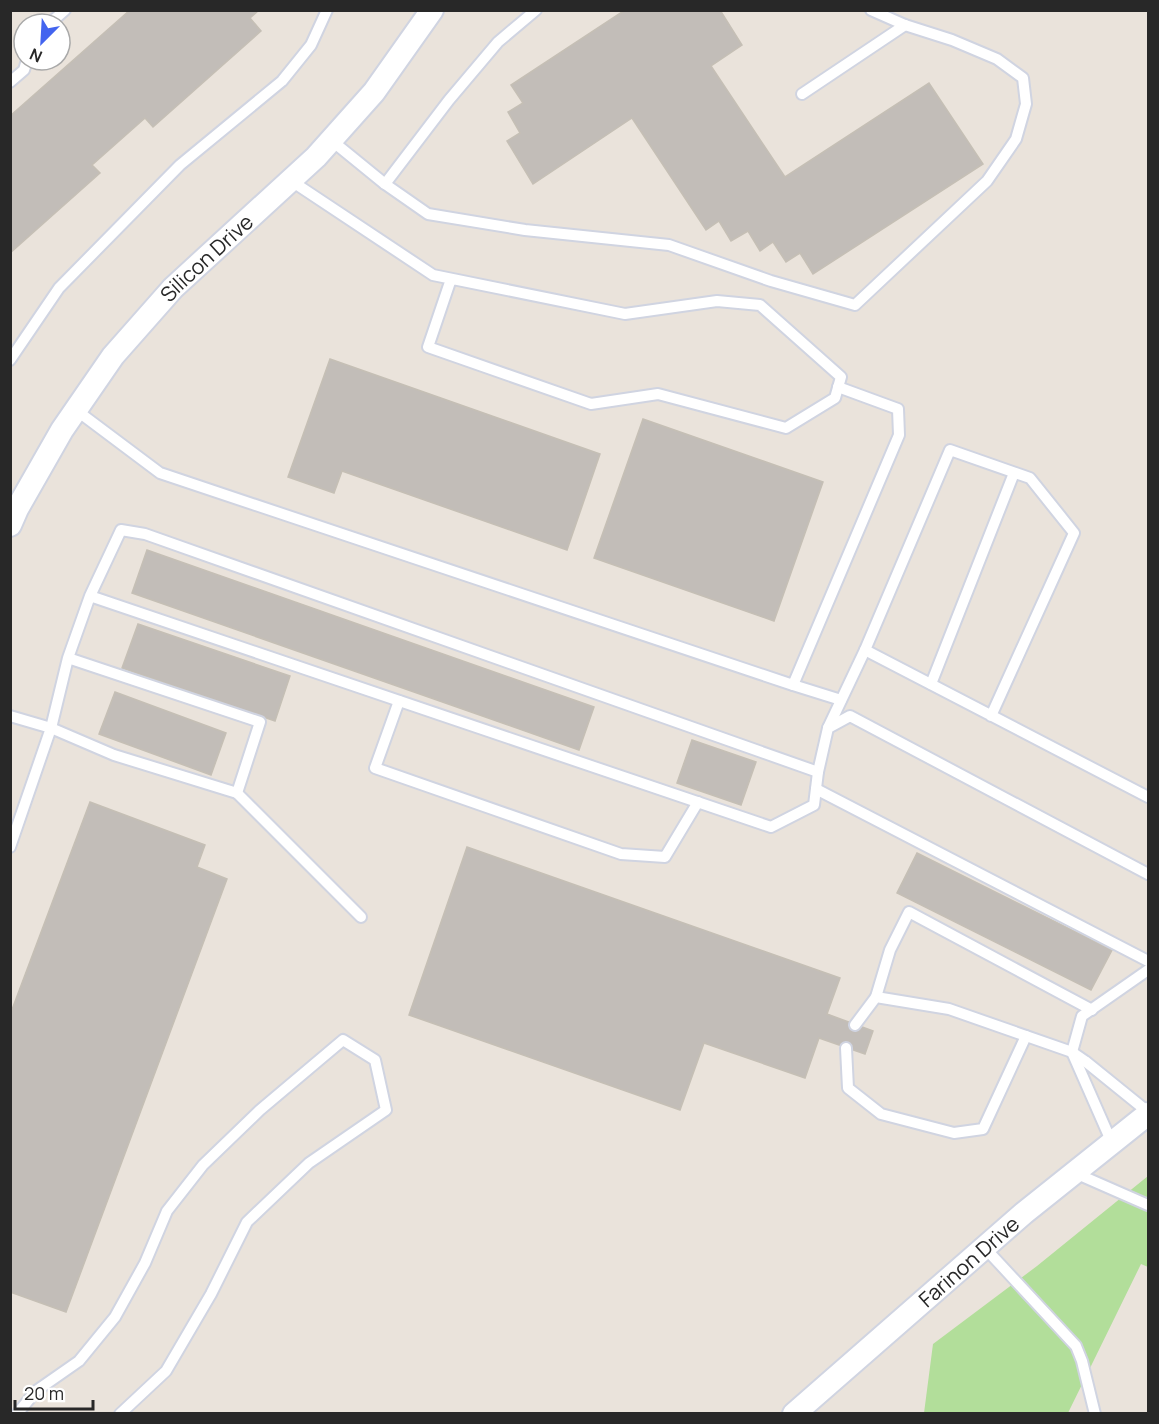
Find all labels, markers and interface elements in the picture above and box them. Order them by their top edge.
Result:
north arrow [12,12,72,72]
text: N [26,43,46,68]
street label: Silicon Drive [154,208,259,307]
street label: Farinon Drive [912,1210,1025,1313]
scale bar [15,1373,93,1411]
text: 20 m [24,1381,64,1405]

